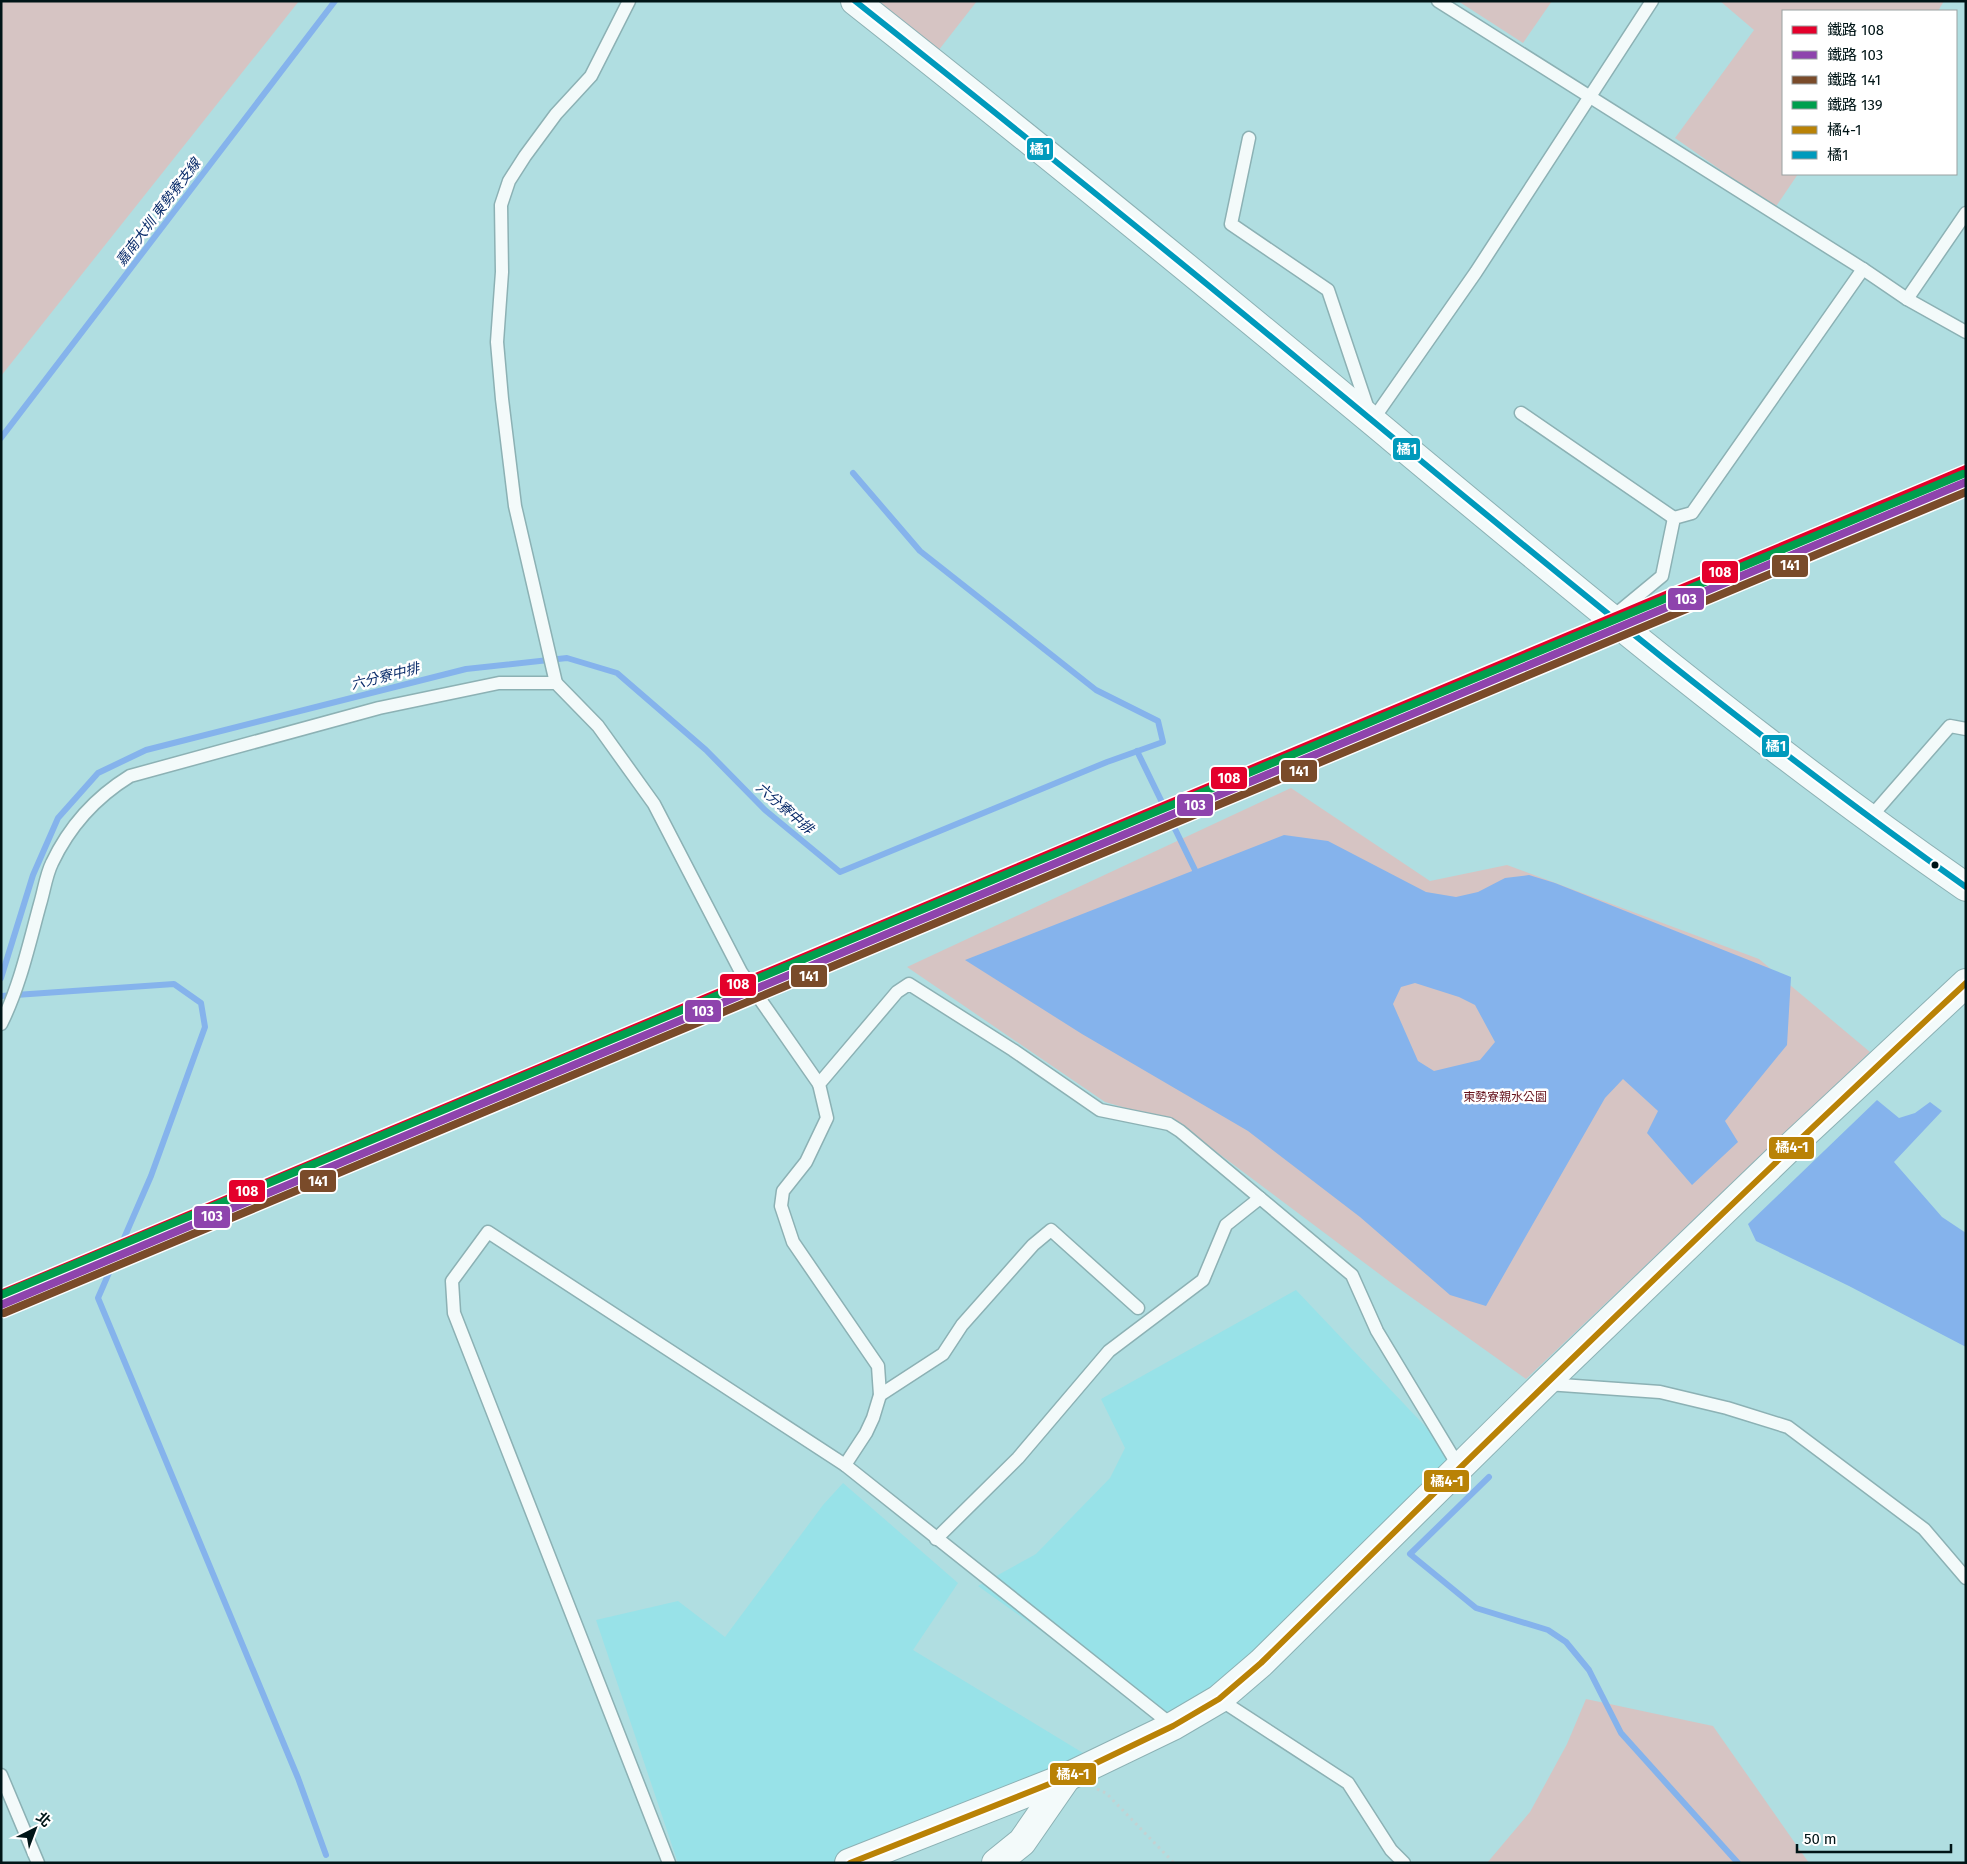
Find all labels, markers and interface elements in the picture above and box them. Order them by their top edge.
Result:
legend [1782,10,1957,175]
text: 鐵路 108 [1827,21,1884,39]
text: 鐵路 103 [1827,46,1883,64]
text: 鐵路 141 [1827,71,1881,89]
text: 鐵路 139 [1827,96,1883,114]
text: 橘4-1 [1827,121,1861,139]
line badge: 橘1 [1026,137,1054,161]
text: 橘1 [1030,141,1050,158]
text: 橘1 [1827,146,1849,164]
water label: 嘉南大圳 東勢寮支線 [113,154,205,269]
line badge: 橘1 [1392,437,1421,461]
text: 橘1 [1397,441,1417,458]
line badge: 141 [1771,554,1809,578]
text: 141 [1780,557,1800,574]
line badge: 108 [1701,560,1739,584]
text: 108 [1709,564,1731,581]
line badge: 103 [1667,587,1705,611]
text: 103 [1675,591,1697,608]
water label: 六分寮中排 [349,659,423,693]
line badge: 橘1 [1761,734,1790,758]
text: 橘1 [1766,738,1786,755]
line badge: 141 [1280,759,1318,783]
text: 141 [1289,763,1309,780]
line badge: 108 [1210,766,1248,790]
text: 108 [1218,770,1240,787]
water label: 六分寮中排 [753,779,818,839]
line badge: 103 [1176,793,1214,817]
text: 103 [1184,797,1206,814]
unlabelled marker [1930,860,1940,870]
line badge: 141 [790,964,828,988]
text: 141 [799,968,819,985]
line badge: 108 [719,973,757,997]
text: 108 [727,976,749,993]
line badge: 103 [684,999,722,1023]
text: 103 [692,1003,714,1020]
park label: 東勢寮親水公園 [1463,1090,1547,1104]
line badge: 橘4-1 [1768,1136,1815,1160]
text: 橘4-1 [1775,1139,1809,1156]
line badge: 141 [299,1169,337,1193]
text: 141 [308,1173,328,1190]
line badge: 108 [228,1179,266,1203]
text: 108 [236,1183,258,1200]
line badge: 103 [193,1205,231,1229]
text: 103 [201,1208,223,1225]
line badge: 橘4-1 [1423,1469,1470,1493]
text: 橘4-1 [1430,1473,1464,1490]
line badge: 橘4-1 [1049,1762,1097,1786]
text: 橘4-1 [1056,1766,1090,1783]
north arrow [10,1804,60,1854]
text: 北 [32,1809,54,1831]
scale bar [1797,1822,1951,1854]
text: 50 m [1804,1830,1837,1848]

